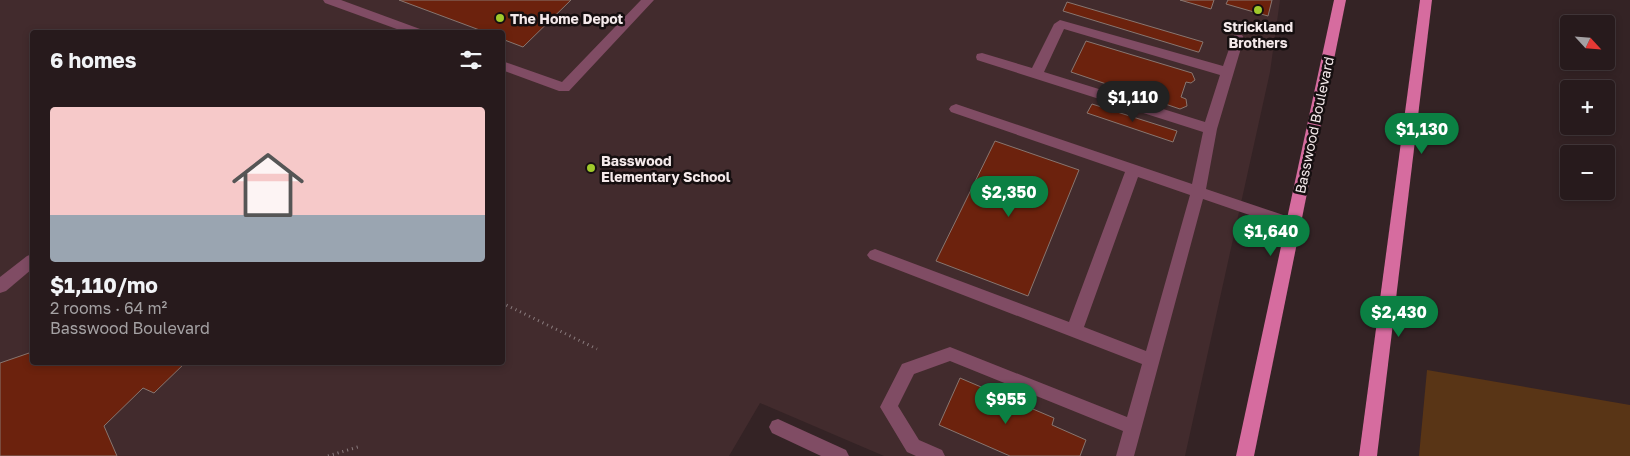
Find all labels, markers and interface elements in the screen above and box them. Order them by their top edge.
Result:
marker: Strickland Brothers [1252,4,1264,16]
place label: The Home Depot [510,10,624,27]
marker: The Home Depot [494,12,506,24]
north arrow [1560,15,1615,70]
map controls [1560,15,1615,200]
place label: Strickland Brothers [1223,18,1293,51]
icon: filters [457,46,485,74]
text: 6 homes [50,47,136,73]
street label: Basswood Boulevard [1291,55,1337,195]
pin: $1,110 [1092,80,1174,123]
button: + [1560,80,1615,135]
text: $1,110 [1108,87,1158,107]
pin: $1,130 [1381,112,1463,155]
text: $1,130 [1396,119,1448,139]
icon: home [223,140,313,230]
button: − [1560,145,1615,200]
place label: Basswood Elementary School [601,152,731,185]
marker: Basswood Elementary School [585,162,597,174]
pin: $2,350 [968,176,1050,218]
text: $2,350 [981,182,1037,202]
pin: $1,640 [1230,214,1312,257]
text: $1,640 [1244,221,1298,241]
text: $1,110/mo [50,272,158,298]
pin: $2,430 [1358,296,1440,338]
text: 2 rooms · 64 m² [50,298,167,318]
text: $2,430 [1371,302,1427,322]
text: Basswood Boulevard [50,318,210,338]
pin: $955 [976,382,1036,425]
text: $955 [986,389,1026,409]

